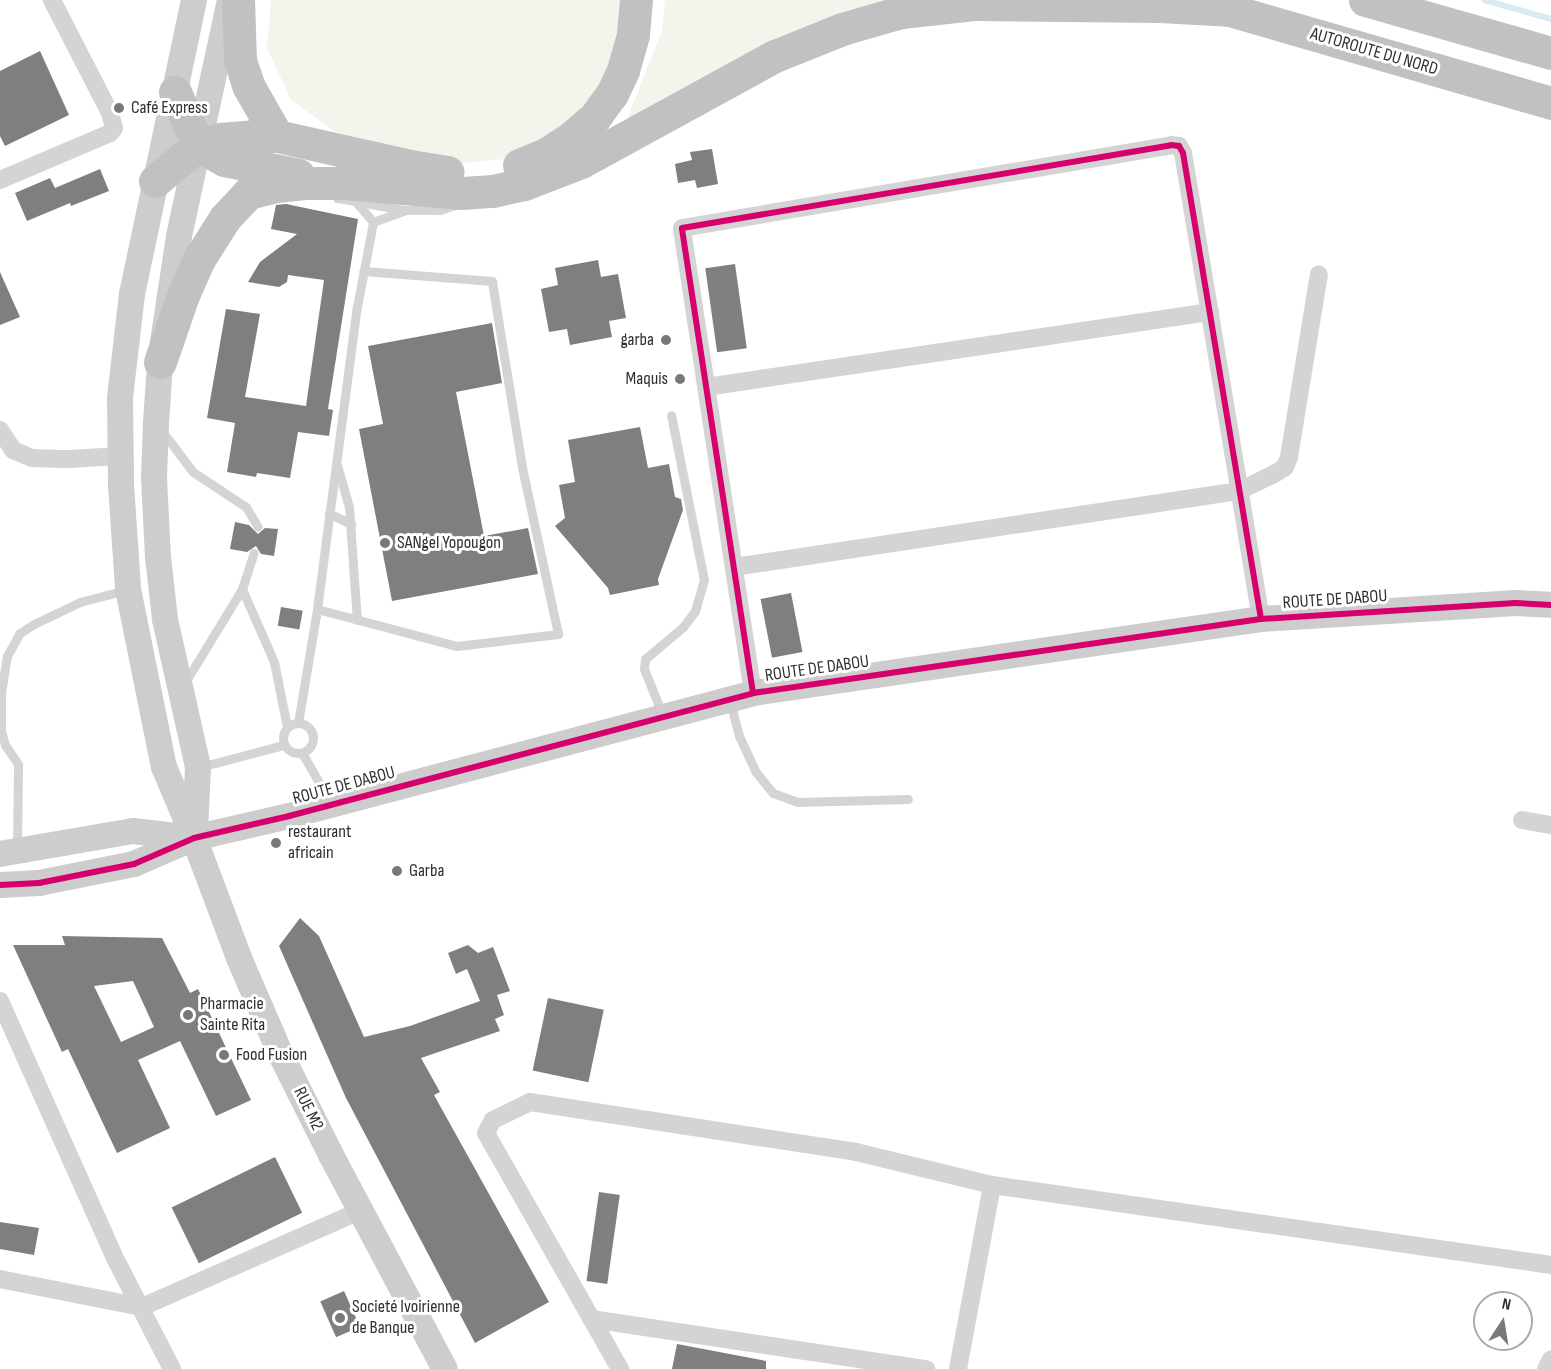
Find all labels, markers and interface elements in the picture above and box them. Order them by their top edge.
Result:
street label: AUTOROUTE DU NORD [1308,23,1440,81]
place label: Café Express [131,97,208,119]
marker: Café Express [112,101,126,115]
place label: garba [621,329,654,351]
marker: garba [659,333,673,347]
place label: Maquis [626,368,668,390]
marker: Maquis [673,372,687,386]
place label: SANgel Yopougon [397,532,501,554]
marker: SANgel Yopougon [378,536,392,550]
street label: ROUTE DE DABOU [1282,586,1388,614]
street label: ROUTE DE DABOU [764,651,870,687]
street label: ROUTE DE DABOU [291,762,397,810]
place label: restaurant africain [288,822,352,864]
marker: restaurant africain [269,836,283,850]
place label: Garba [409,860,444,882]
marker: Garba [390,864,404,878]
place label: Pharmacie Sainte Rita [200,994,265,1036]
marker: Pharmacie Sainte Rita [181,1008,195,1022]
place label: Food Fusion [236,1044,307,1066]
marker: Food Fusion [217,1048,231,1062]
street label: RUE M2 [288,1084,328,1134]
north arrow [1473,1291,1533,1351]
text: N [1500,1295,1513,1315]
place label: Societé Ivoirienne de Banque [352,1297,460,1340]
marker: Societé Ivoirienne de Banque [333,1311,347,1325]

